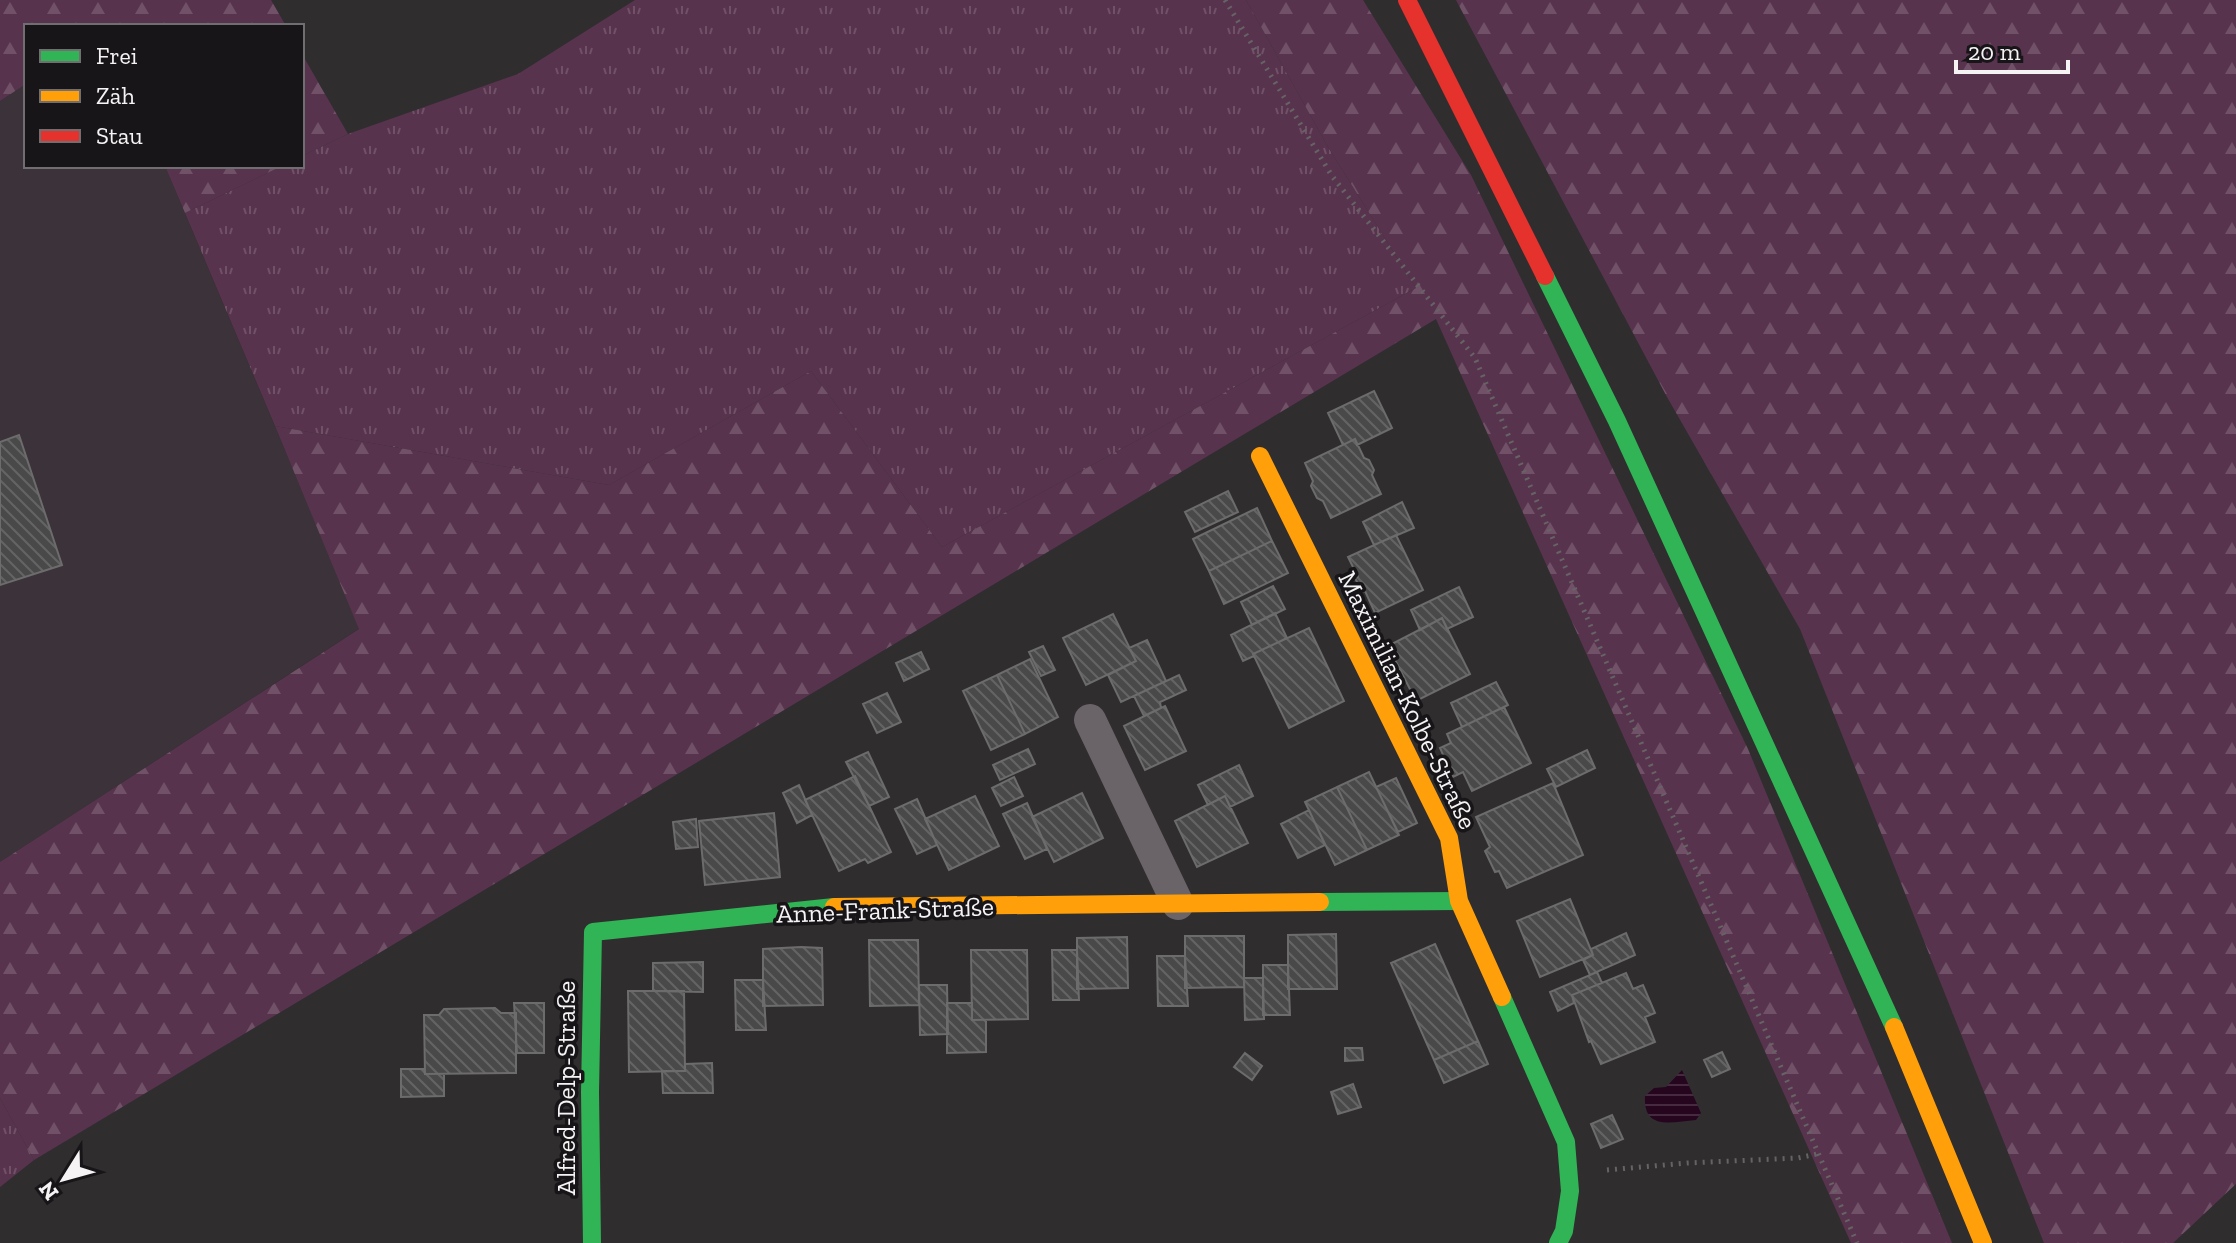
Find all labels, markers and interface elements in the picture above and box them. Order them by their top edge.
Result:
legend [24,24,304,168]
scale bar [1956,24,2068,74]
text: 20 m [1968,37,2021,66]
text: Frei [96,41,138,70]
text: Zäh [96,81,135,110]
text: Stau [96,121,143,150]
street label: Maximilian-Kolbe-Straße [1332,566,1484,834]
street label: Anne-Frank-Straße [776,890,994,930]
street label: Alfred-Delp-Straße [550,981,582,1195]
north arrow [24,1139,104,1219]
text: N [32,1176,64,1206]

